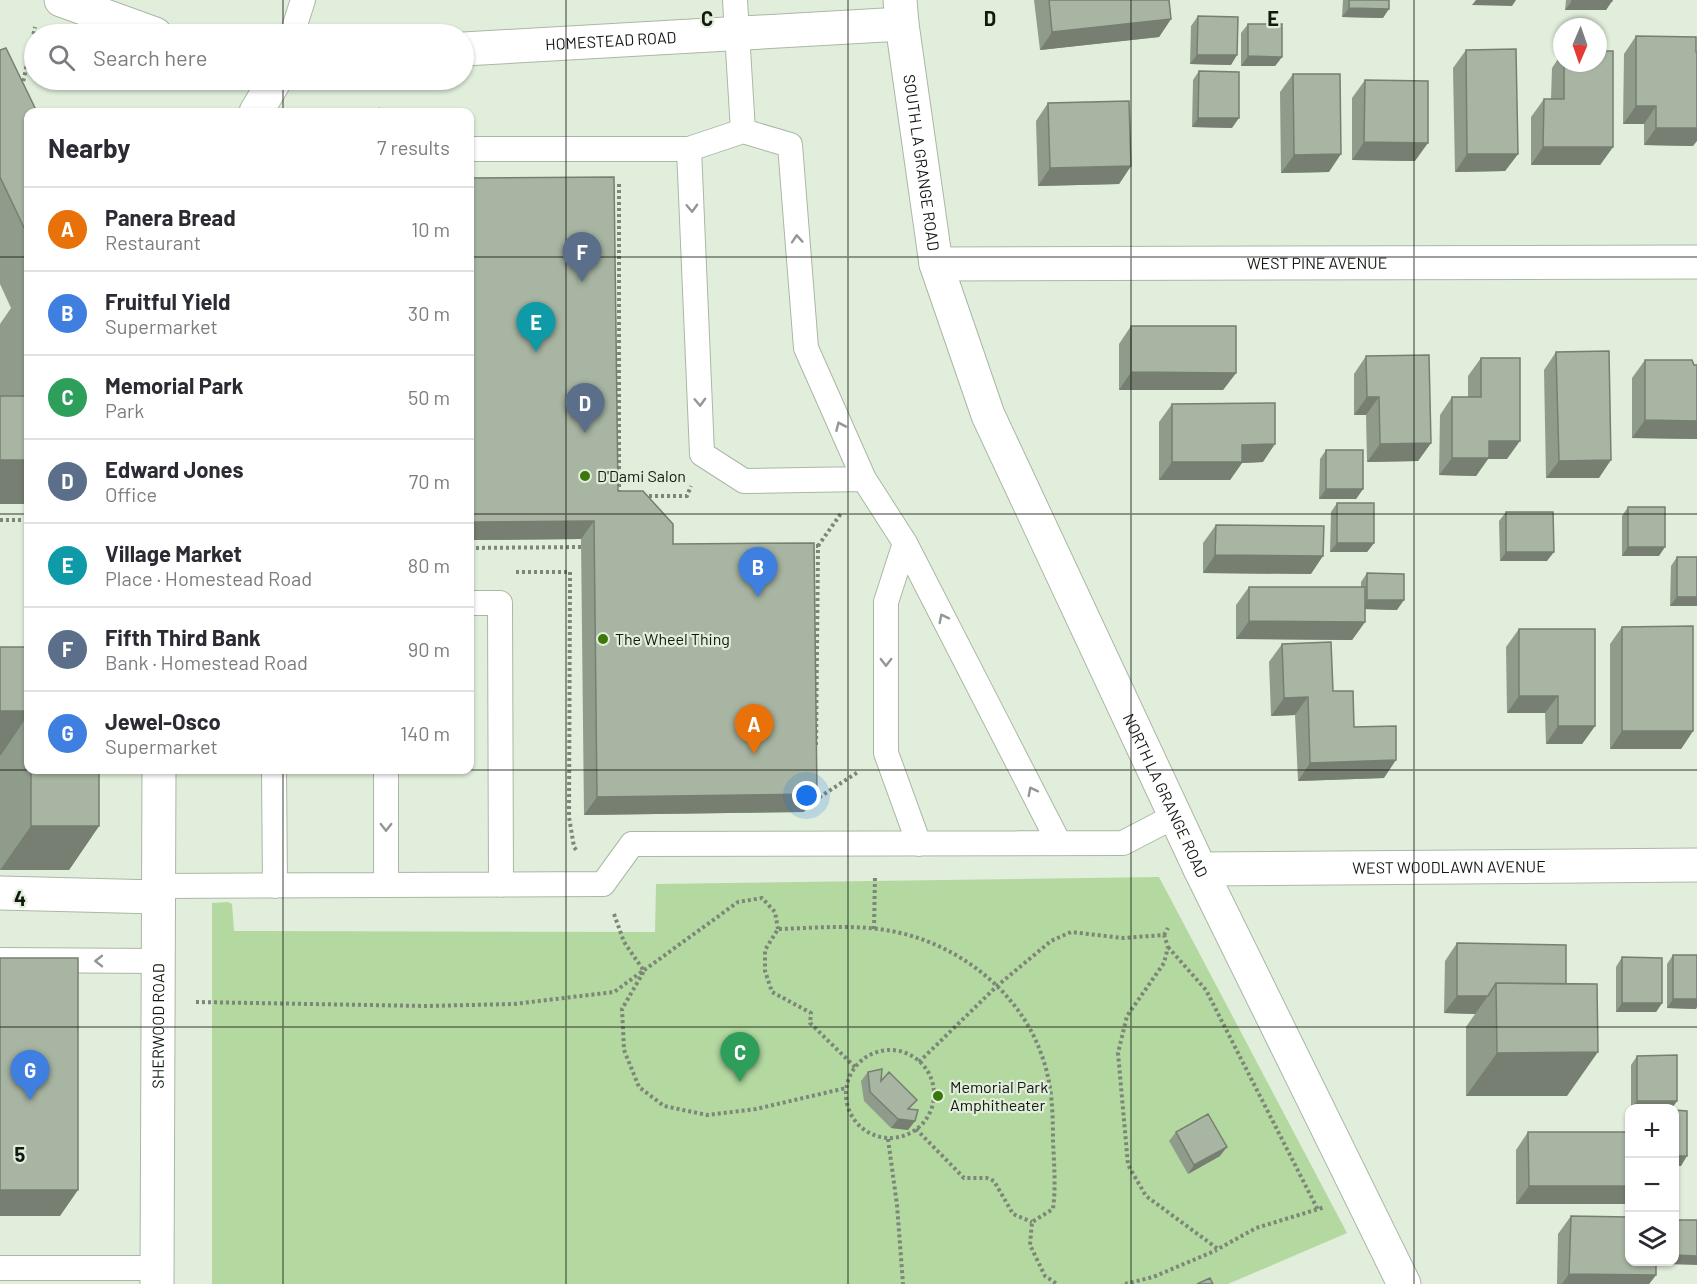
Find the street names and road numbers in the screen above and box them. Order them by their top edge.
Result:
street label: HOMESTEAD ROAD [545,27,677,53]
street label: SOUTH LA GRANGE ROAD [900,73,944,252]
street label: WEST PINE AVENUE [1247,253,1387,272]
street label: NORTH LA GRANGE ROAD [1120,710,1213,880]
street label: WEST WOODLAWN AVENUE [1352,856,1546,877]
street label: SHERWOOD ROAD [148,963,167,1089]

